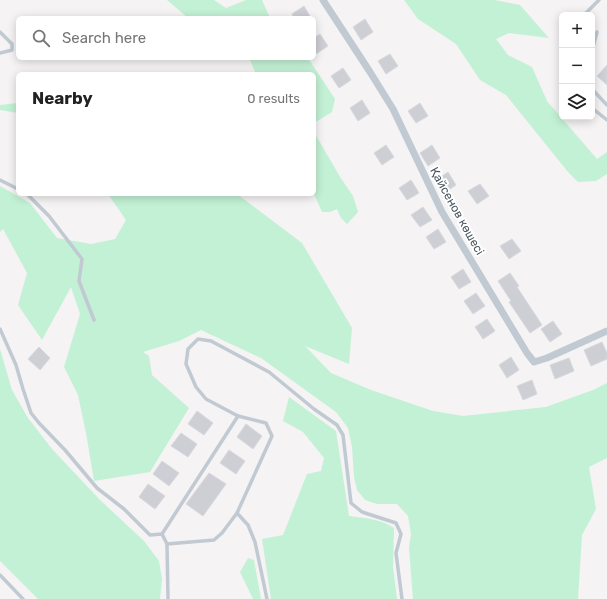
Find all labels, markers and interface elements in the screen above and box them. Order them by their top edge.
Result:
map controls [559,12,595,120]
button: + [559,12,595,48]
search box [16,16,316,60]
icon: search [30,27,52,49]
text: Search here [62,29,146,47]
button: − [559,48,595,84]
button: layers [559,84,595,120]
text: Nearby [32,88,93,108]
text: 0 results [247,91,300,106]
street label: Қайсенов көшесі [427,165,487,257]

